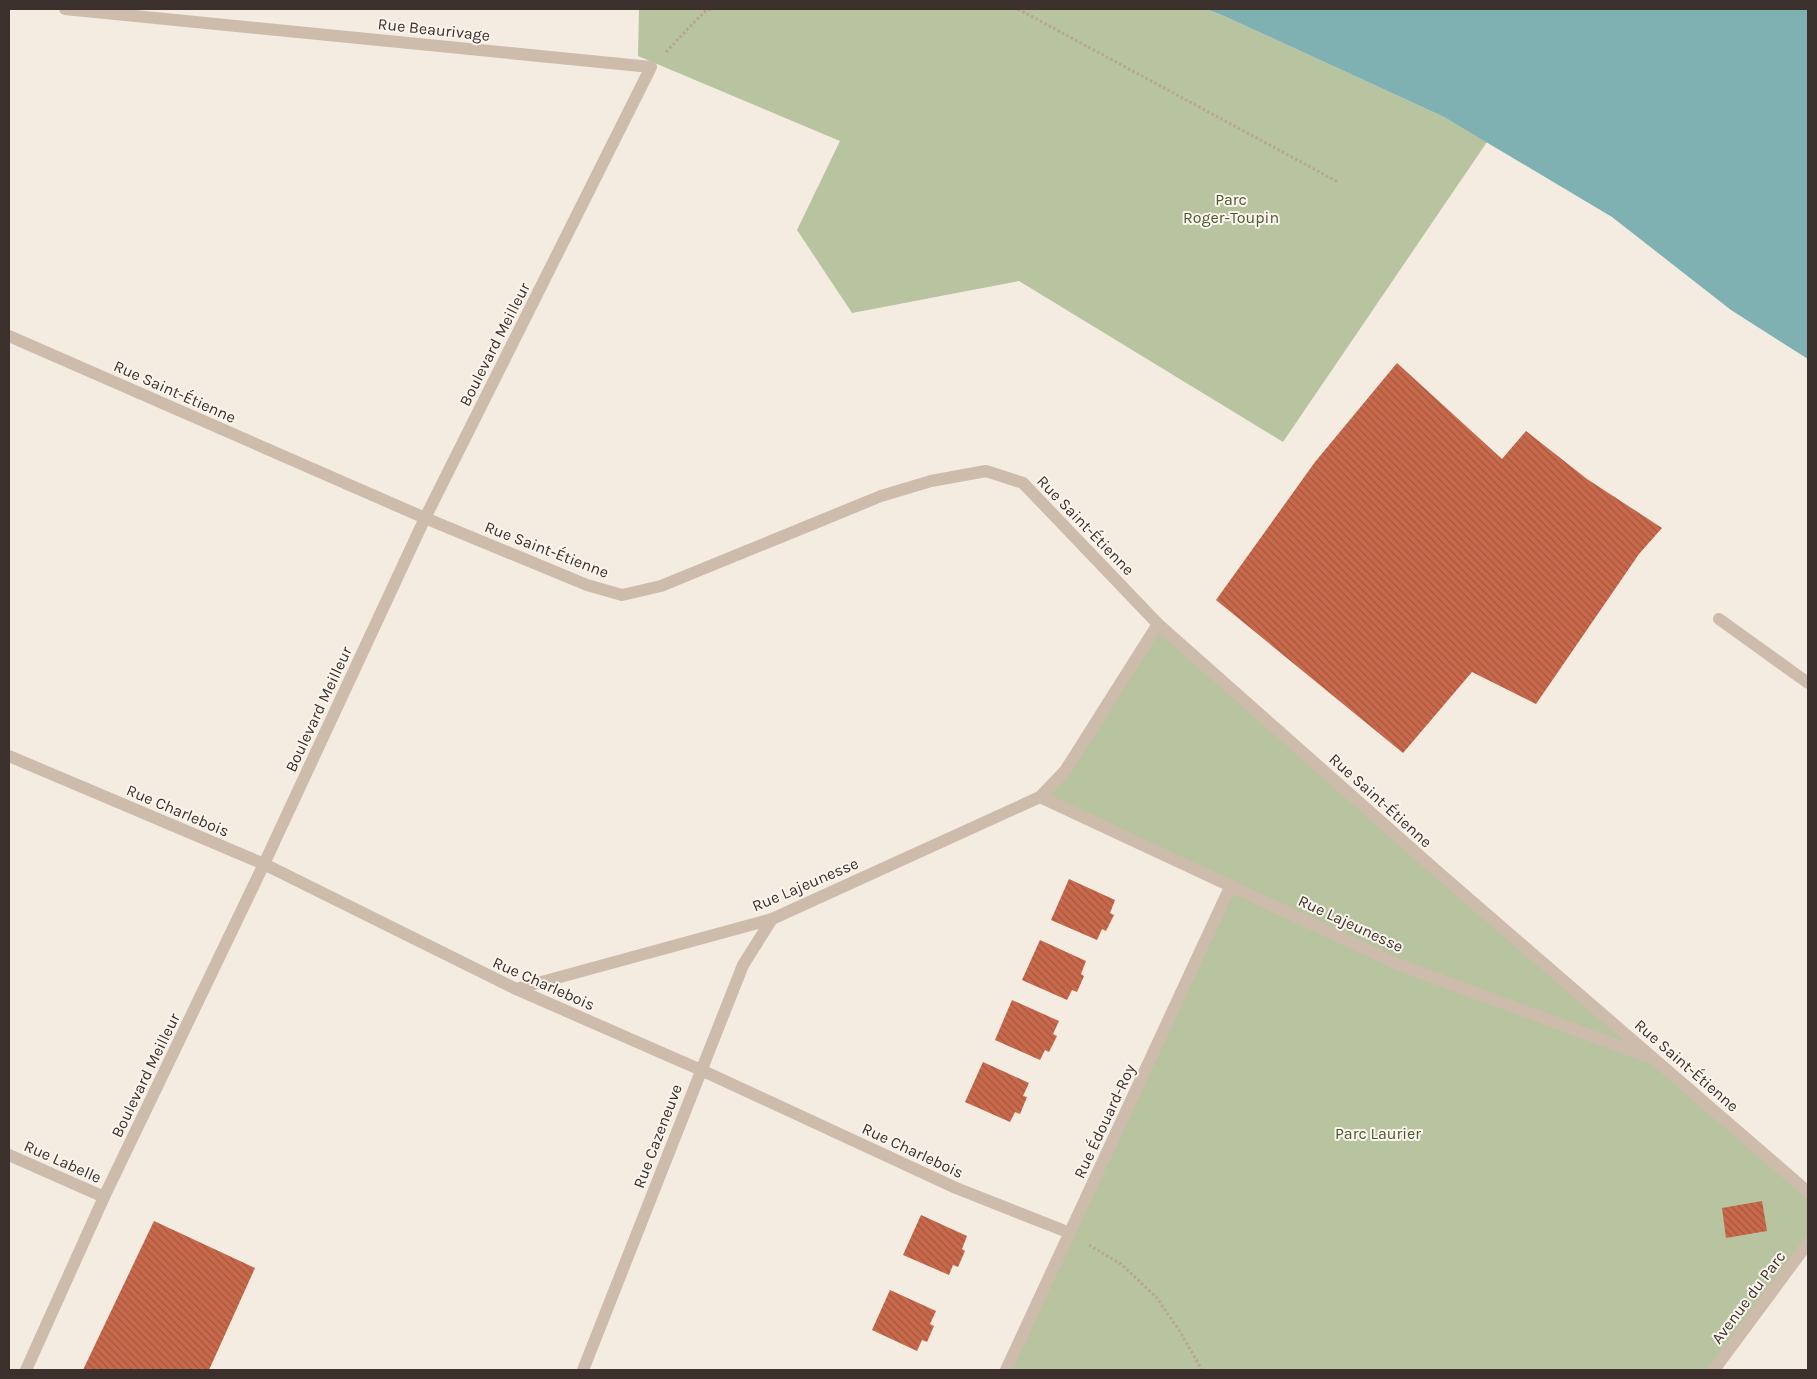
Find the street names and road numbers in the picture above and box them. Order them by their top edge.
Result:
street label: Rue Beaurivage [377,14,491,45]
street label: Boulevard Meilleur [455,279,534,409]
street label: Rue Saint-Étienne [111,356,239,427]
street label: Rue Saint-Étienne [1033,471,1138,579]
street label: Rue Saint-Étienne [482,517,612,582]
street label: Boulevard Meilleur [281,643,356,775]
street label: Rue Saint-Étienne [1325,749,1436,851]
street label: Rue Charlebois [124,780,232,841]
street label: Rue Lajeunesse [749,854,861,915]
street label: Rue Lajeunesse [1295,891,1406,956]
street label: Rue Charlebois [490,952,598,1014]
street label: Boulevard Meilleur [107,1010,184,1141]
street label: Rue Saint-Étienne [1631,1015,1743,1116]
street label: Rue Édouard-Roy [1070,1060,1140,1181]
street label: Rue Cazeneuve [629,1082,686,1191]
street label: Rue Charlebois [859,1119,966,1182]
street label: Rue Labelle [21,1136,104,1187]
street label: Avenue du Parc [1707,1247,1789,1347]

